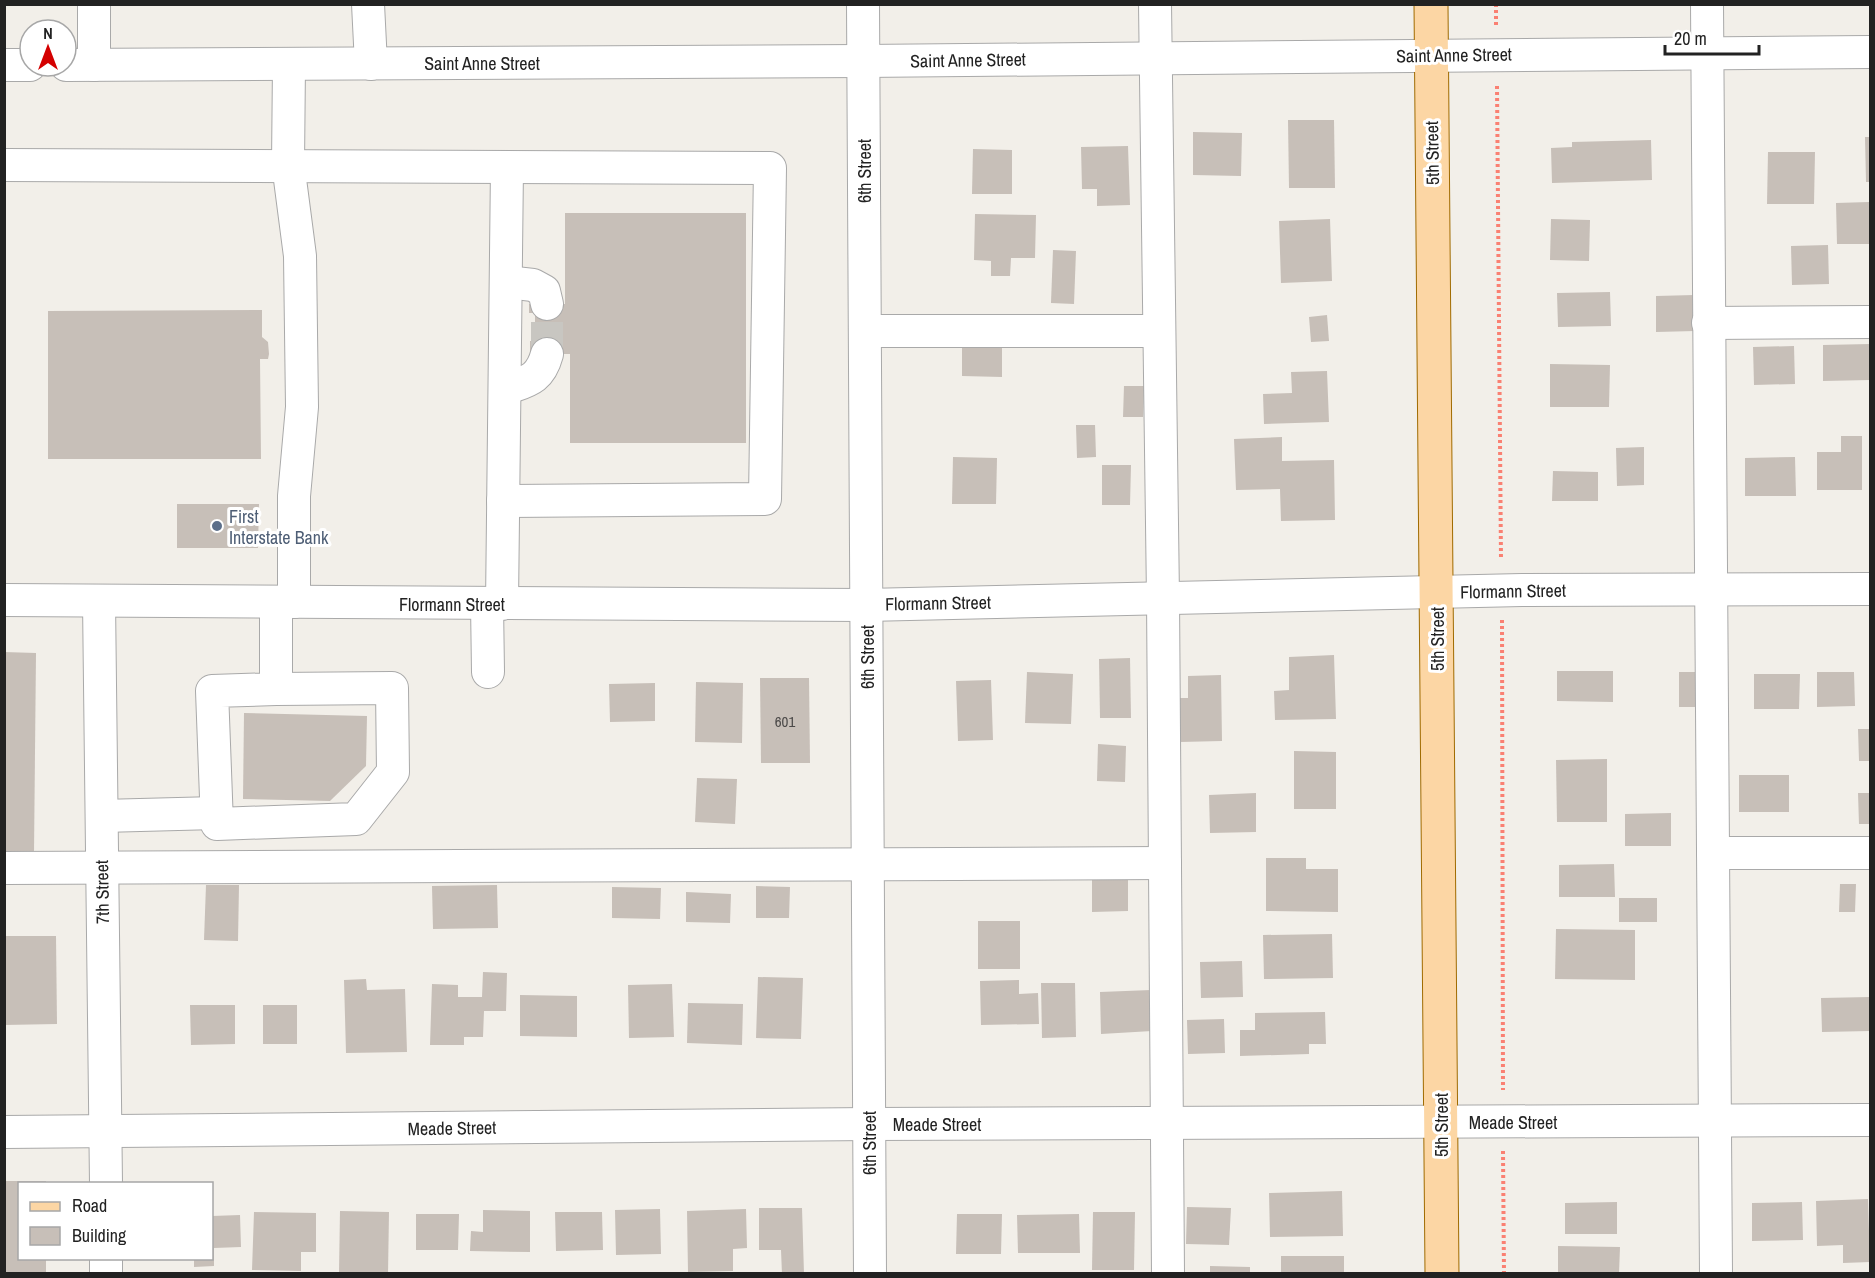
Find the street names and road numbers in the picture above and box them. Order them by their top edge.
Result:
street label: Saint Anne Street [1396,41,1512,69]
street label: Saint Anne Street [910,46,1026,74]
street label: Saint Anne Street [424,51,540,76]
street label: 5th Street [1419,121,1445,185]
street label: 6th Street [852,139,877,203]
street label: Flormann Street [1460,578,1566,604]
street label: Flormann Street [885,590,991,616]
street label: Flormann Street [399,592,505,617]
street label: 5th Street [1425,607,1450,671]
street label: 6th Street [855,625,880,689]
street label: 7th Street [89,860,115,924]
street label: 5th Street [1429,1093,1454,1157]
street label: Meade Street [1469,1110,1557,1135]
street label: 6th Street [857,1111,882,1175]
street label: Meade Street [893,1112,981,1137]
street label: Meade Street [407,1115,497,1141]

